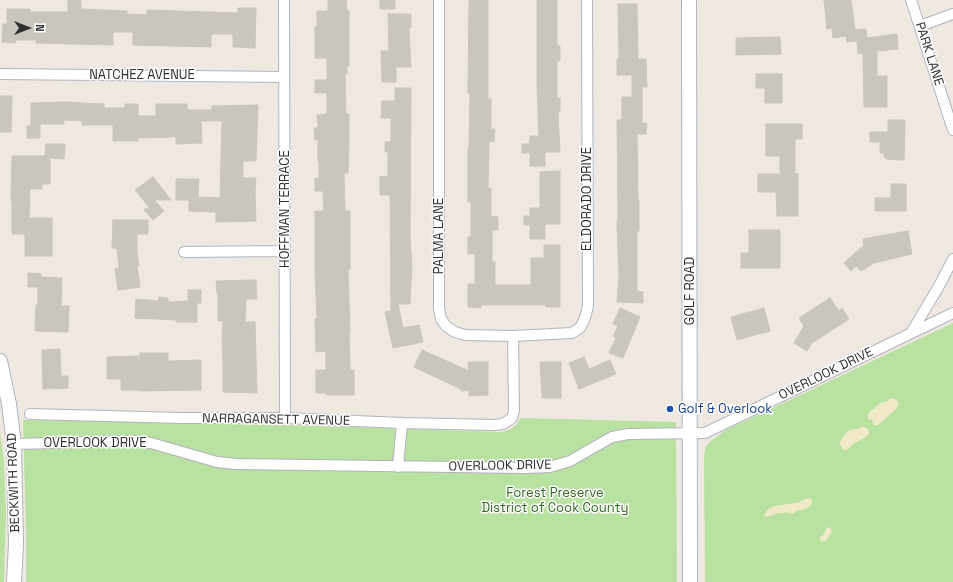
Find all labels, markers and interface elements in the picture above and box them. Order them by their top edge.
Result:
north arrow [8,8,48,48]
street label: PARK LANE [911,20,947,88]
text: N [33,24,47,32]
street label: NATCHEZ AVENUE [89,67,195,83]
street label: ELDORADO DRIVE [579,147,595,251]
street label: HOFFMAN TERRACE [277,150,293,268]
street label: PALMA LANE [431,198,447,274]
street label: GOLF ROAD [682,257,698,325]
street label: OVERLOOK DRIVE [776,344,876,404]
place label: Golf & Overlook [678,401,772,417]
marker: Golf & Overlook [665,404,675,414]
street label: NARRAGANSETT AVENUE [202,411,350,429]
street label: BECKWITH ROAD [4,433,24,533]
street label: OVERLOOK DRIVE [44,435,146,451]
street label: OVERLOOK DRIVE [448,457,552,475]
park label: Forest Preserve District of Cook County [481,485,629,516]

